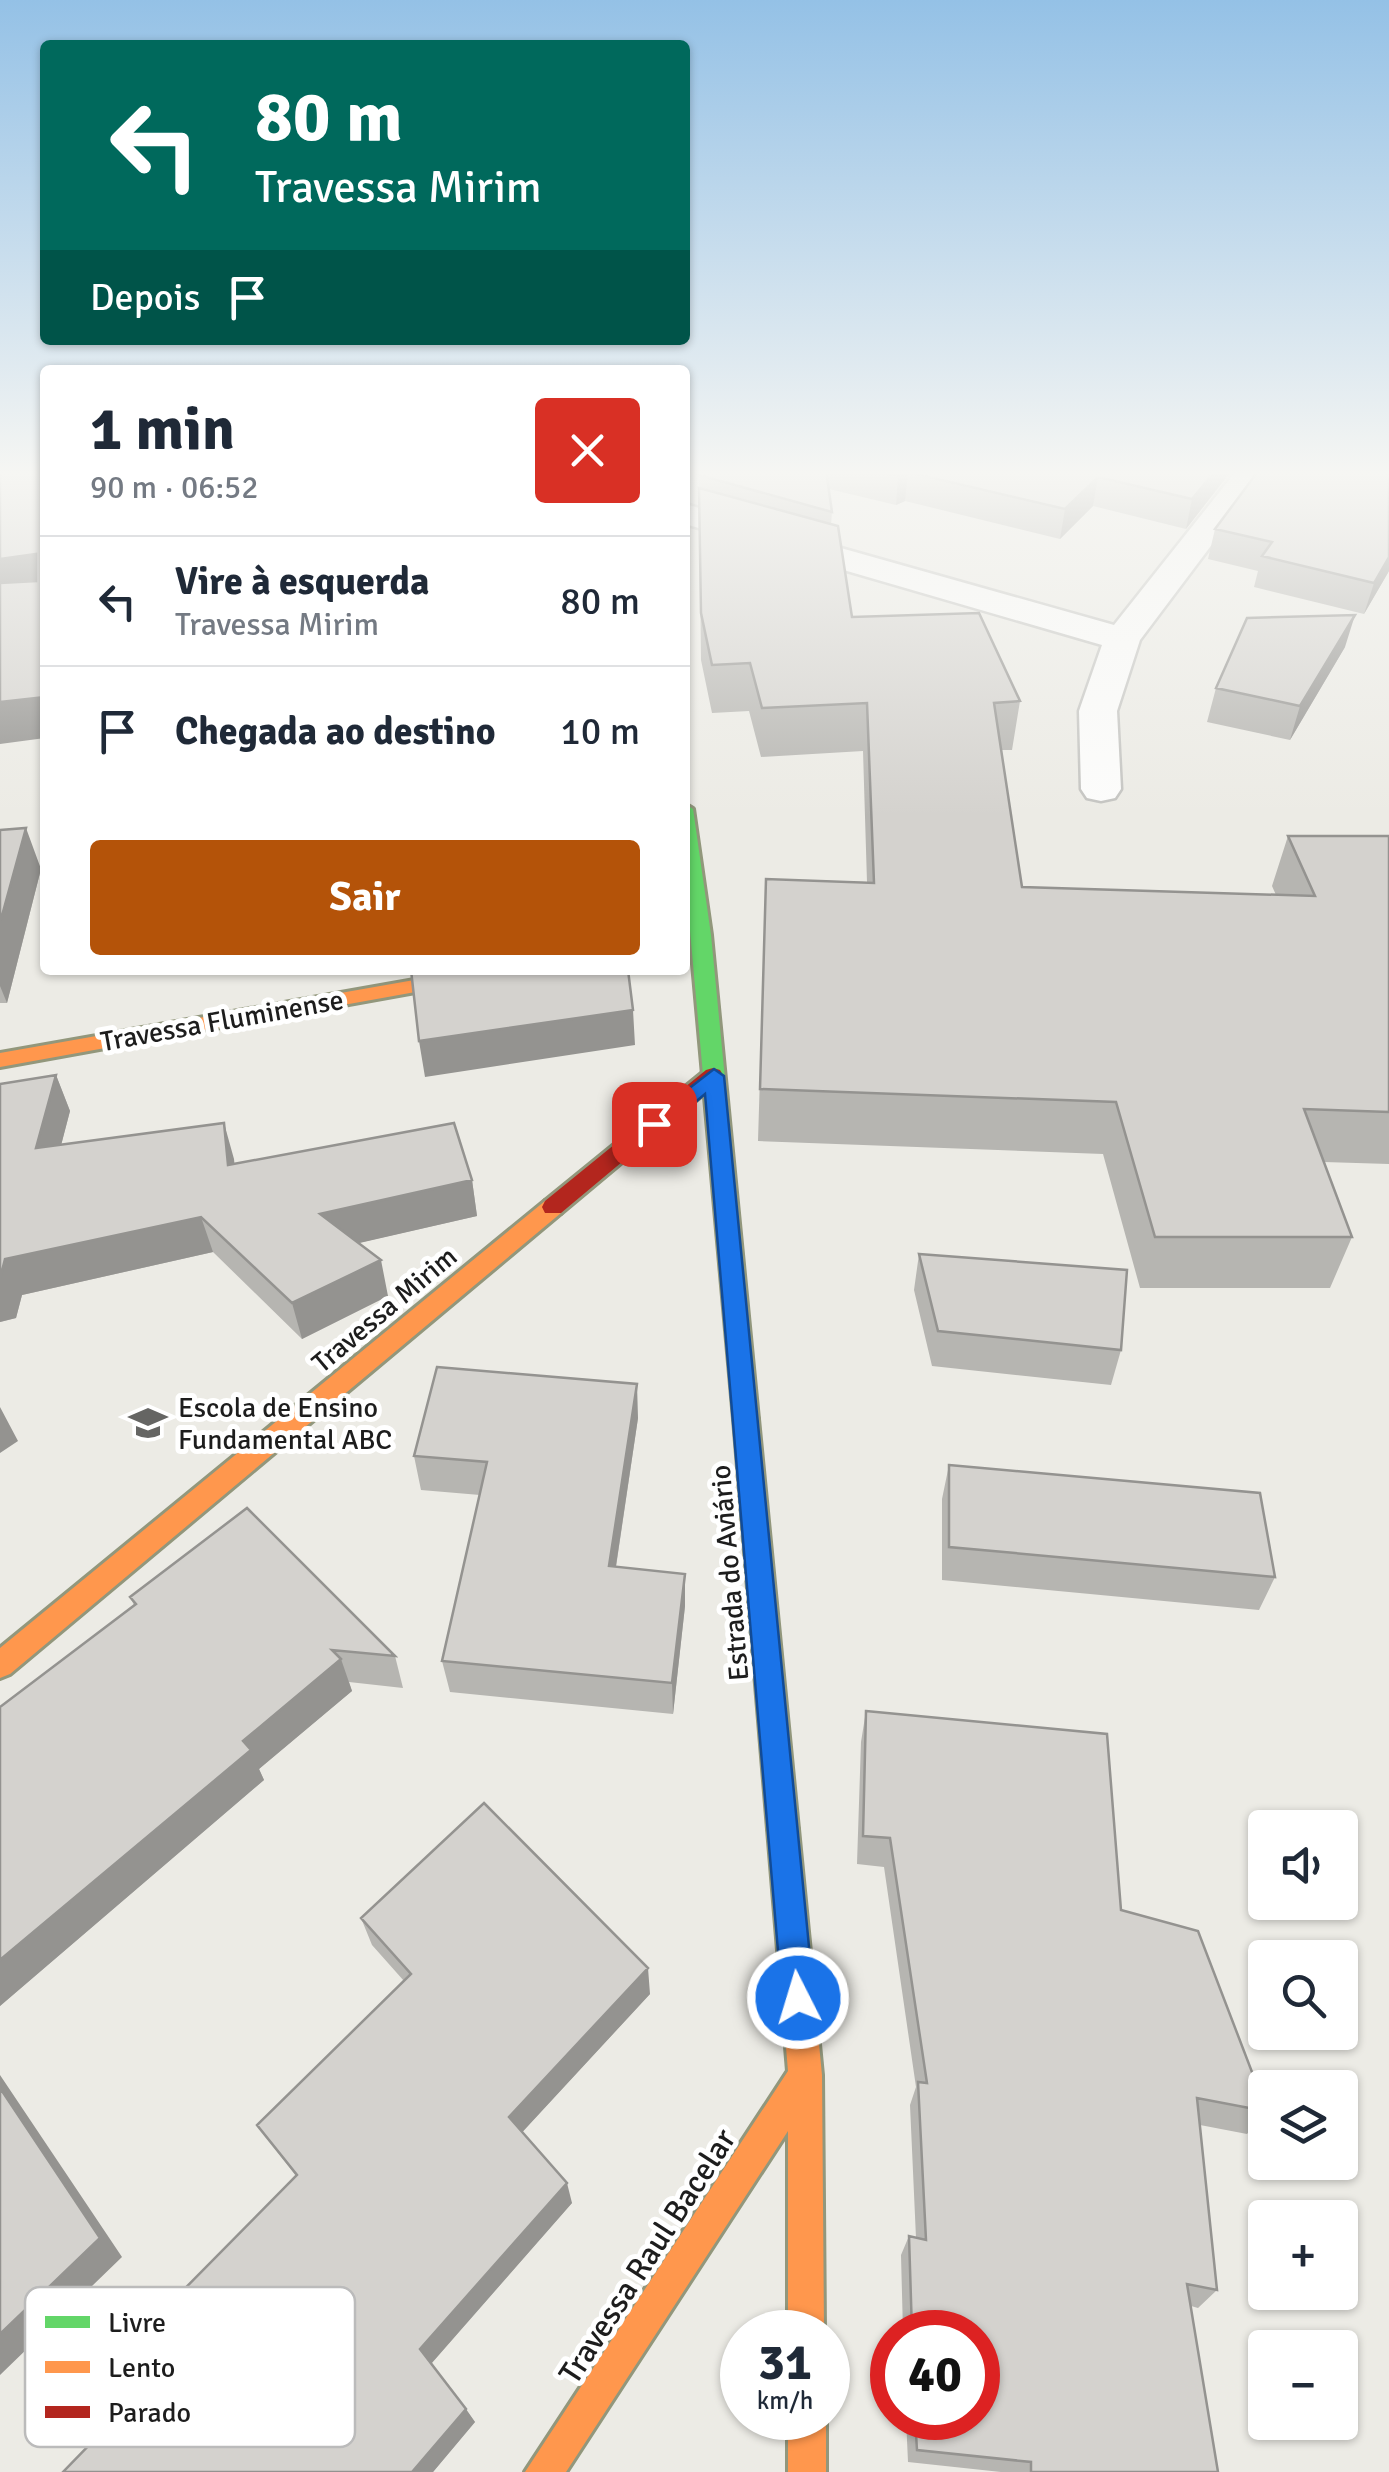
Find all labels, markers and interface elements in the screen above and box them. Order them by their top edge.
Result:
text: 80 m [255,74,403,160]
icon: left [90,80,220,210]
text: Travessa Mirim [255,160,542,215]
icon: arrive [220,270,275,325]
text: Depois [90,274,200,321]
text: 1 min [90,393,235,467]
button: close [535,398,640,503]
text: 90 m · 06:52 [90,468,259,507]
text: Vire à esquerda [175,558,429,605]
icon: left [90,574,145,629]
text: 80 m [560,578,640,625]
text: Travessa Mirim [175,605,379,644]
icon: arrive [90,704,145,759]
text: Chegada ao destino [175,708,496,755]
text: 10 m [560,708,640,755]
button: Sair [90,840,640,955]
street label: Travessa Fluminense [98,983,346,1059]
pin [612,1082,697,1167]
icon: arrive [627,1097,682,1152]
street label: Travessa Mirim [305,1239,464,1380]
place label: Escola de Ensino Fundamental ABC [178,1391,392,1457]
school or university icon: Escola de Ensino Fundamental ABC [127,1402,169,1444]
street label: Estrada do Aviário [704,1464,756,1682]
map controls [1248,1810,1358,2440]
button: sound [1248,1810,1358,1920]
button: search [1248,1940,1358,2050]
position arrow [746,1946,850,2050]
button: layers [1248,2070,1358,2180]
street label: Travessa Raul Bacelar [551,2121,744,2391]
button: + [1248,2200,1358,2310]
legend [25,2287,355,2447]
text: Livre [108,2306,166,2340]
speed limit sign: 40 [870,2310,1000,2440]
button: − [1248,2330,1358,2440]
text: 31 [758,2332,812,2394]
text: Lento [108,2351,175,2385]
text: km/h [757,2385,813,2416]
text: Parado [108,2396,191,2430]

